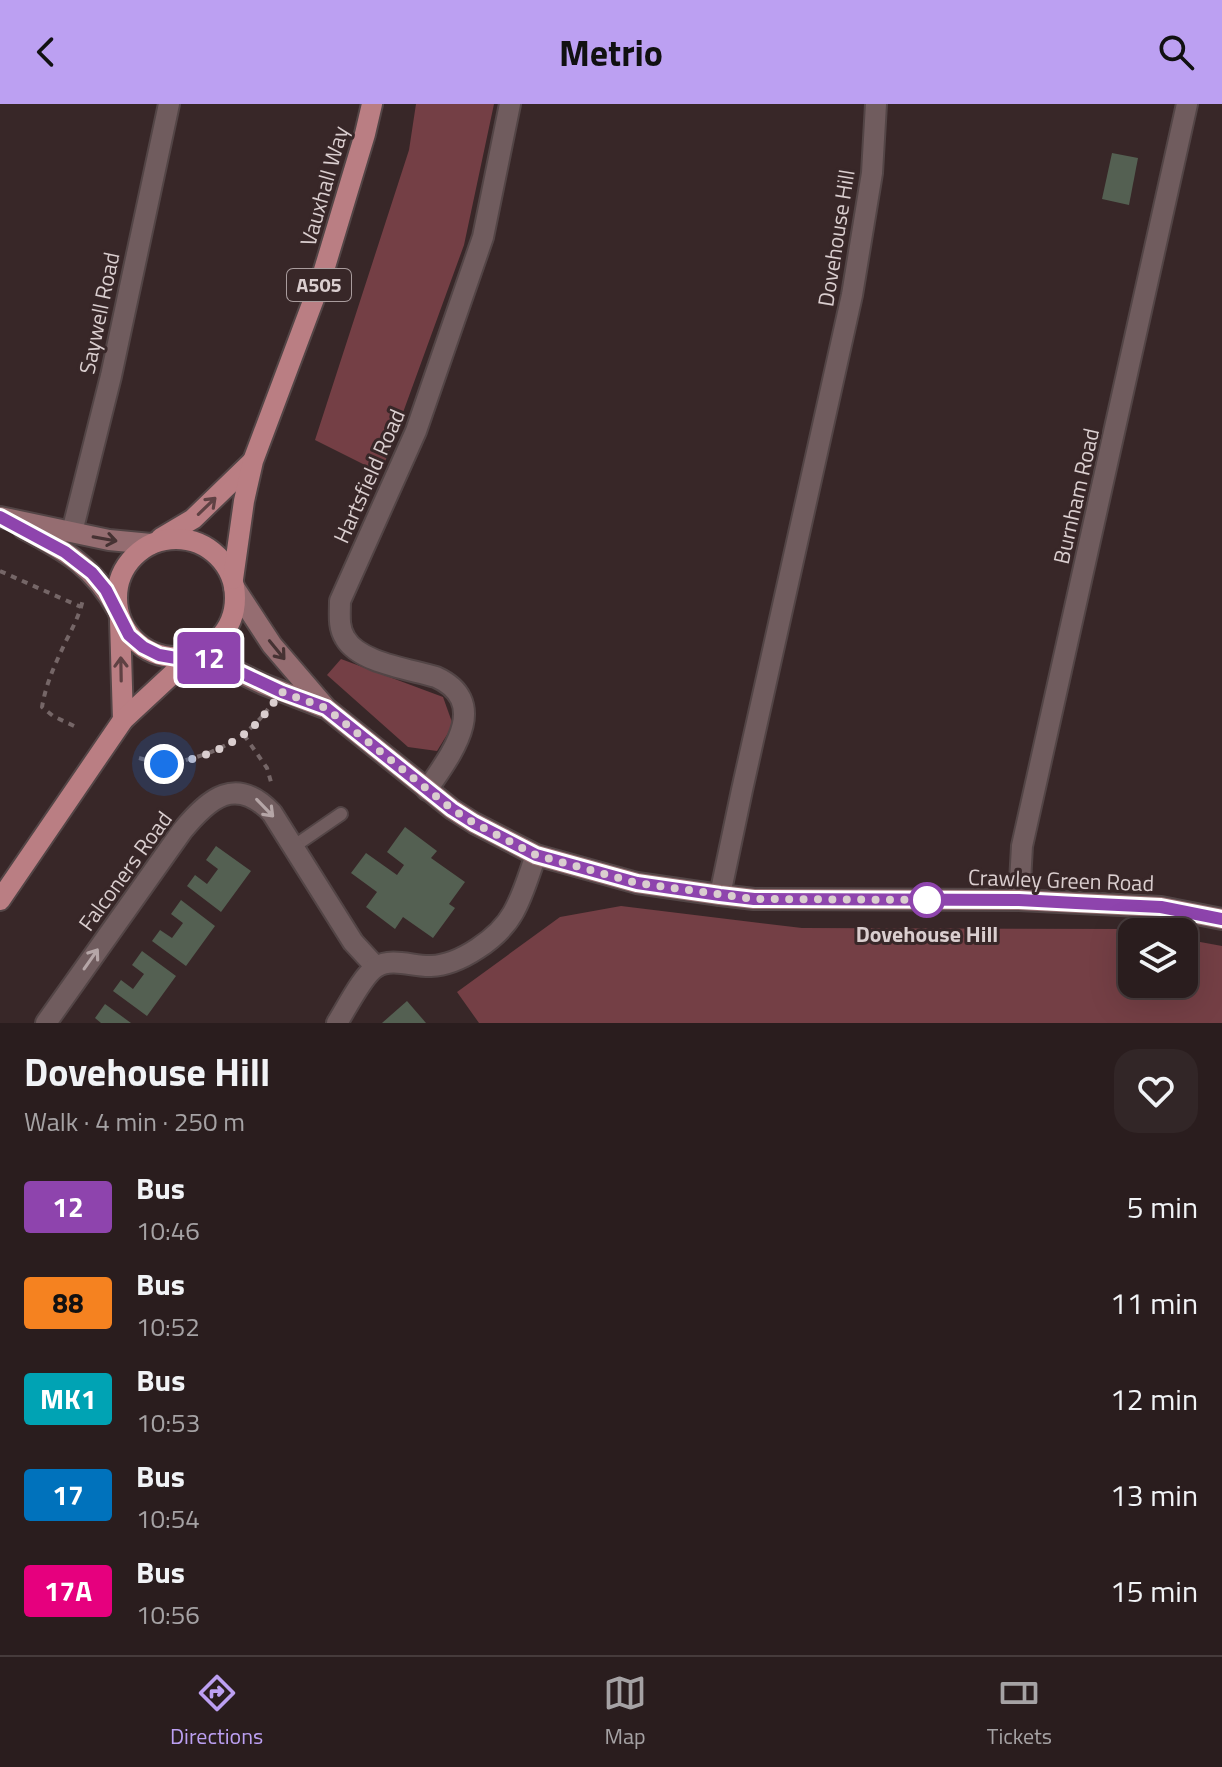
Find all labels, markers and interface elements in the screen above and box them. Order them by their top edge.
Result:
text: Metrio [559,25,663,80]
icon: back [24,30,68,74]
icon: search [1154,30,1198,74]
street label: Vauxhall Way [291,122,357,250]
street label: Dovehouse Hill [808,167,864,309]
street label: Saywell Road [69,249,129,377]
road number: A505 [287,269,351,301]
street label: Hartsfield Road [324,403,414,549]
street label: Burnham Road [1044,425,1108,567]
one-way arrow [197,497,216,516]
one-way arrow [92,532,117,547]
line badge: 12 [173,632,245,684]
text: 12 [193,636,225,679]
one-way arrow [269,639,286,660]
one-way arrow [114,656,129,683]
your location [144,744,184,784]
one-way arrow [255,798,274,817]
street label: Falconers Road [70,804,180,938]
street label: Crawley Green Road [967,860,1155,900]
marker: Dovehouse Hill [910,883,944,917]
place label: Dovehouse Hill [856,917,998,951]
map controls [1118,918,1198,998]
button: layers [1118,918,1198,998]
one-way arrow [83,949,99,971]
text: Dovehouse Hill [24,1043,270,1101]
button: heart [1114,1049,1198,1133]
text: Walk · 4 min · 250 m [24,1102,245,1141]
text: Bus [136,1165,185,1211]
text: 5 min [1127,1184,1198,1230]
text: 12 [52,1185,84,1228]
text: 10:46 [136,1211,200,1250]
text: Bus [136,1261,185,1307]
text: 11 min [1110,1280,1198,1326]
text: 88 [52,1281,84,1324]
text: 10:52 [136,1307,200,1346]
text: Bus [136,1357,185,1403]
text: 12 min [1110,1376,1198,1422]
text: MK1 [40,1377,96,1420]
text: 10:53 [136,1403,200,1442]
text: Bus [136,1453,185,1499]
text: 13 min [1110,1472,1198,1518]
text: 17 [52,1473,84,1516]
text: 10:54 [136,1499,200,1538]
text: Bus [136,1549,185,1595]
text: 15 min [1110,1568,1198,1614]
text: 17A [44,1569,92,1612]
text: 10:56 [136,1595,200,1634]
tab: Directions [170,1671,263,1753]
tab: Map [603,1671,647,1753]
tab: Tickets [987,1671,1052,1753]

